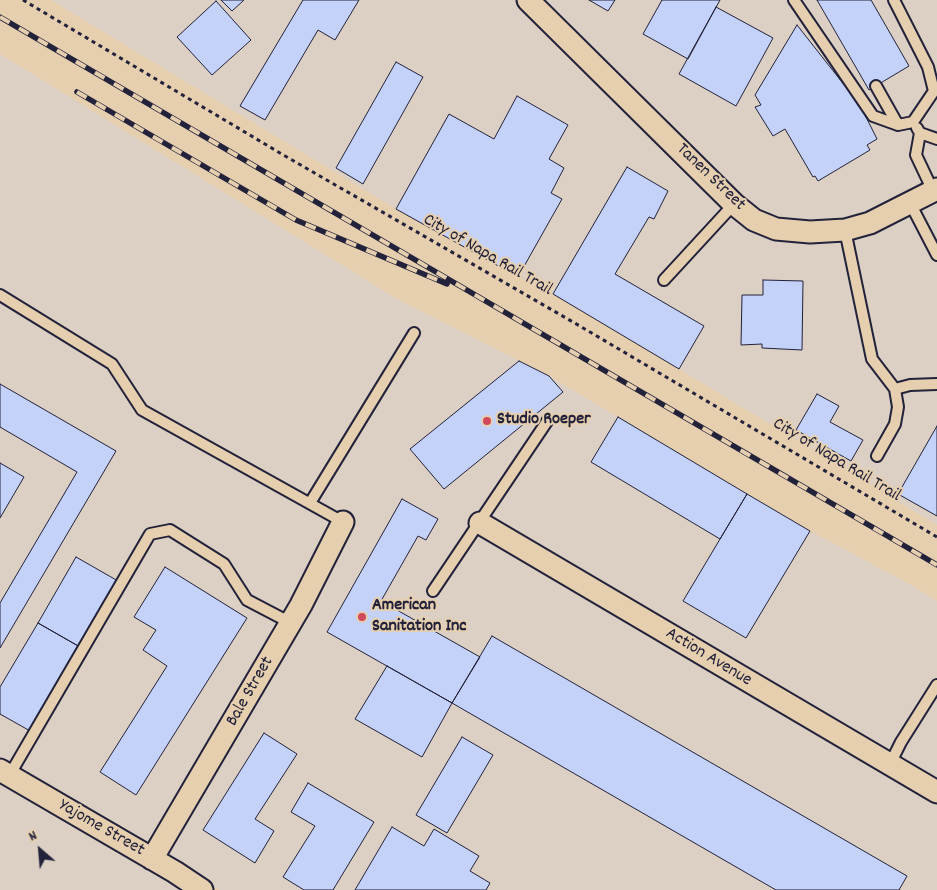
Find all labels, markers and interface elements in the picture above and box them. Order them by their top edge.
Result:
street label: Tanen Street [671,140,749,216]
street label: City of Napa Rail Trail [419,210,555,302]
place label: Studio Roeper [497,410,591,432]
street label: City of Napa Rail Trail [768,414,904,508]
marker: Studio Roeper [481,415,493,427]
place label: American Sanitation Inc [372,596,467,638]
marker: American Sanitation Inc [356,611,368,623]
street label: Action Avenue [661,624,755,692]
street label: Bale Street [222,653,280,731]
street label: Yajome Street [54,796,148,862]
north arrow [15,825,65,875]
text: N [26,826,41,847]

